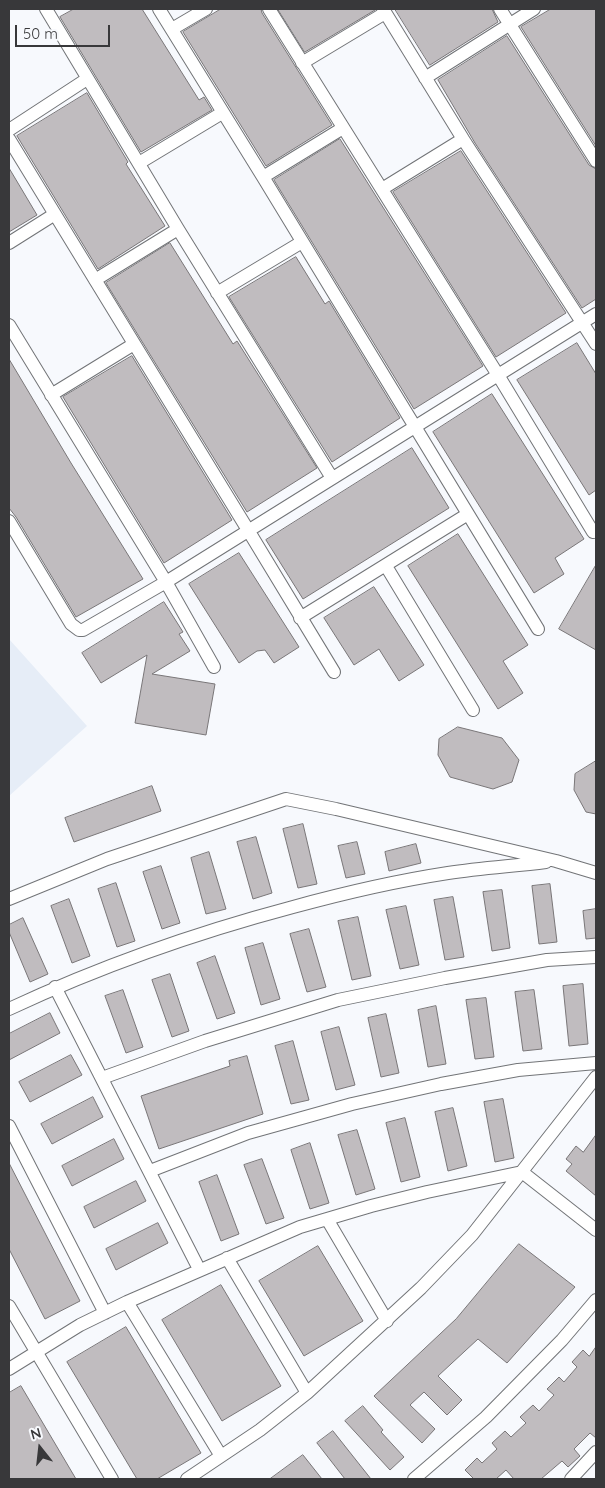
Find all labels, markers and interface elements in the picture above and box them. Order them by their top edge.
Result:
scale bar [18,15,112,47]
text: 50 m [23,24,58,43]
north arrow [15,1423,65,1473]
text: N [28,1424,43,1444]

